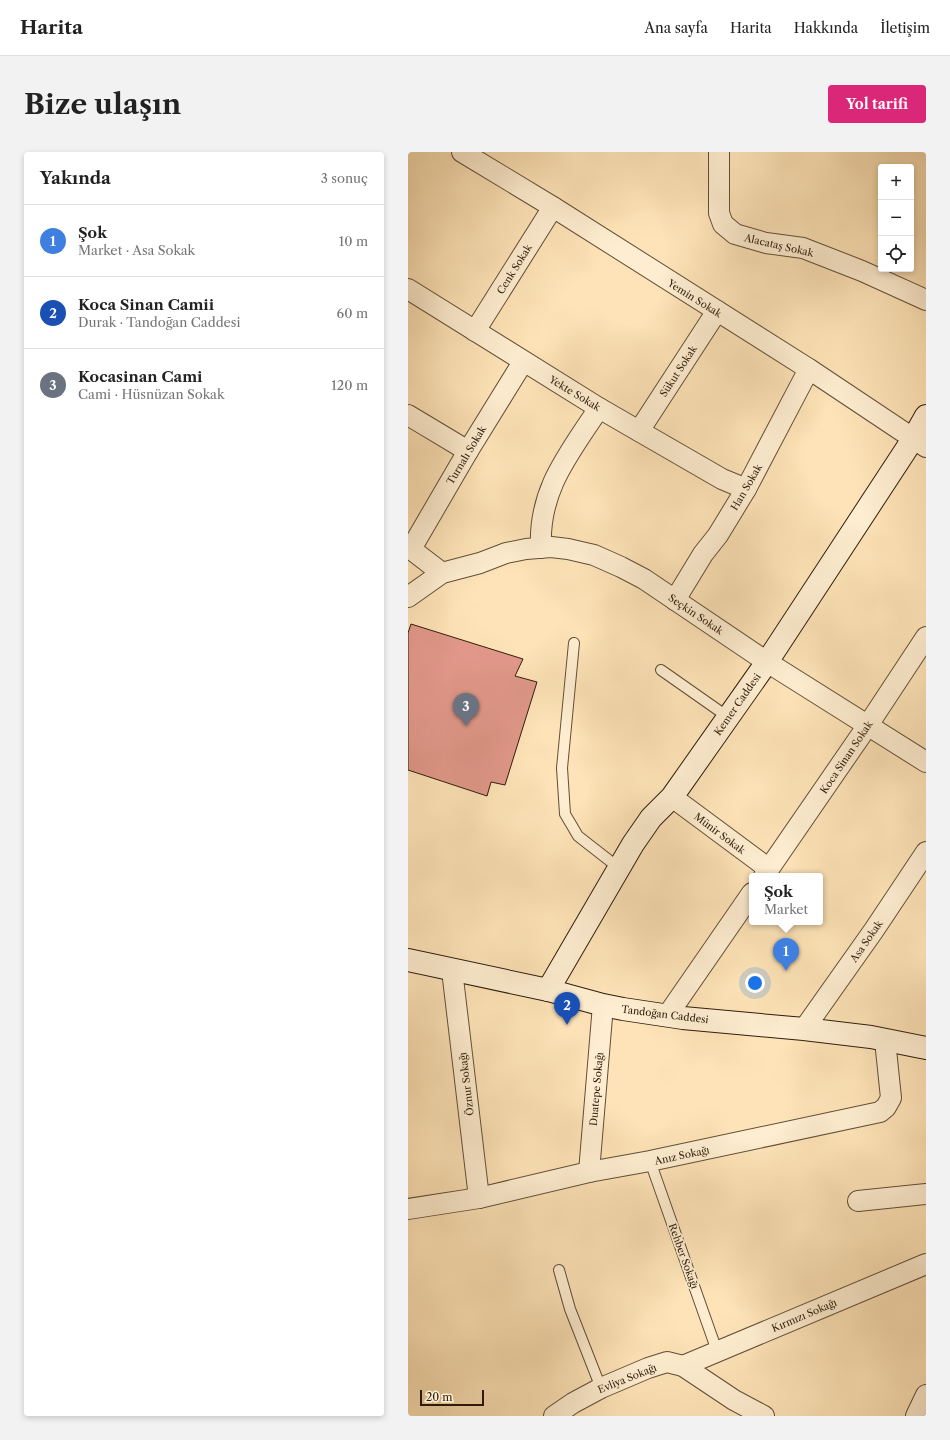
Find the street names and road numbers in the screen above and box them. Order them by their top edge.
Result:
street label: Alacataş Sokak [742,231,816,260]
street label: Cenk Sokak [494,241,536,297]
street label: Yemin Sokak [664,276,725,321]
street label: Sükut Sokak [657,342,701,400]
street label: Yekte Sokak [546,372,604,415]
street label: Turnalı Sokak [444,422,490,487]
street label: Han Sokak [728,461,766,513]
street label: Seçkin Sokak [666,591,727,638]
street label: Kemer Caddesi [711,671,764,738]
street label: Koca Sinan Sokak [817,717,876,796]
street label: Münir Sokak [692,810,749,858]
street label: Asa Sokak [847,917,886,966]
street label: Tandoğan Caddesi [621,1003,709,1026]
street label: Öznur Sokağı [456,1051,477,1116]
street label: Duatepe Sokağı [587,1051,606,1127]
street label: Anız Sokağı [653,1143,711,1168]
street label: Rehber Sokağı [666,1222,701,1291]
street label: Kırmızı Sokağı [770,1296,839,1335]
street label: Evliya Sokağı [596,1361,659,1396]

